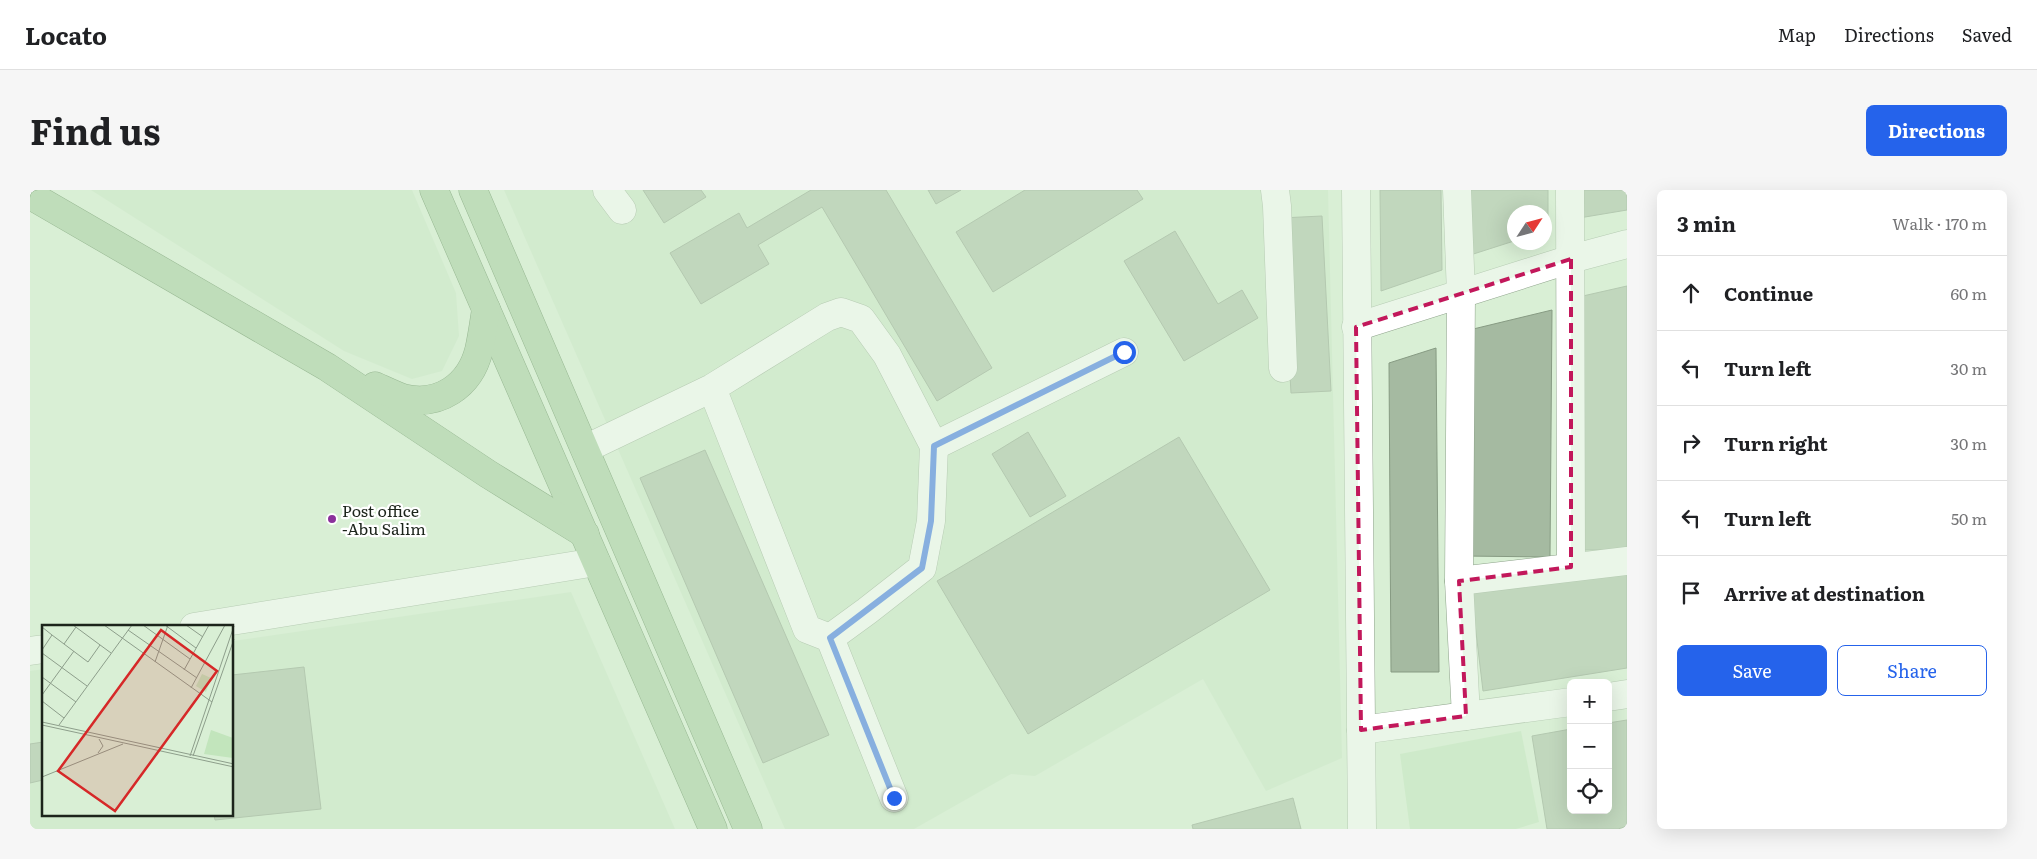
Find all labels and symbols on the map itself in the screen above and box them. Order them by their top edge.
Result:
north arrow [1507,205,1552,250]
route start [1113,341,1136,364]
place label: Post office -Abu Salim [342,498,426,540]
marker: Post office -Abu Salim [326,513,338,525]
inset map [42,625,234,816]
route end [883,787,906,810]

